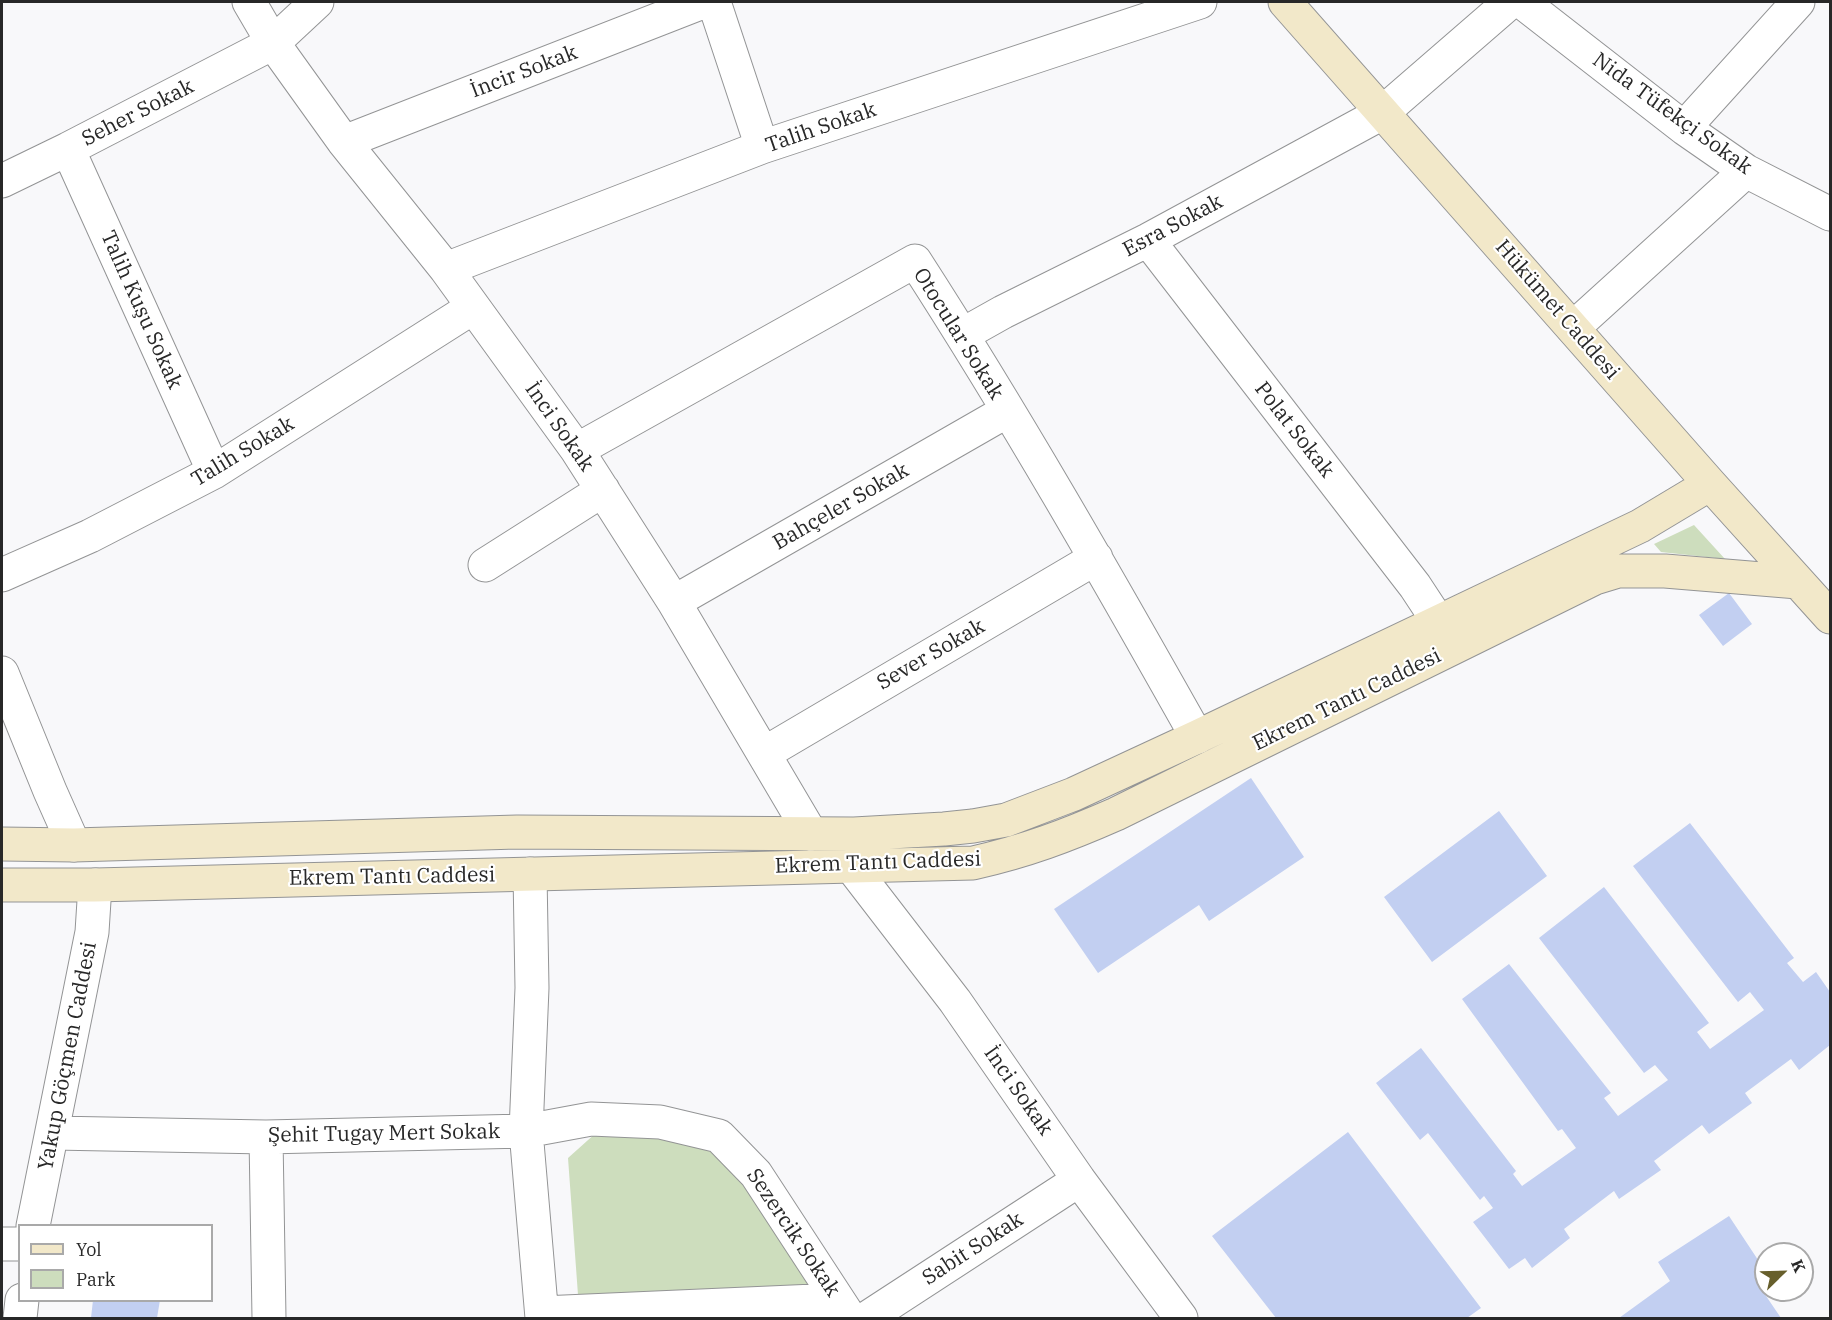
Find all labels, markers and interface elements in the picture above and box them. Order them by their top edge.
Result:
street label: İncir Sokak [467,40,581,104]
street label: Nida Tüfekçi Sokak [1587,48,1757,180]
street label: Seher Sokak [78,74,198,152]
street label: Talih Sokak [762,97,880,159]
street label: Esra Sokak [1119,189,1227,263]
street label: Talih Kuşu Sokak [95,227,187,393]
street label: Hükümet Caddesi [1490,235,1624,385]
street label: Otocular Sokak [907,264,1009,404]
street label: Polat Sokak [1249,377,1339,483]
street label: İnci Sokak [519,378,599,476]
street label: Talih Sokak [187,411,299,493]
street label: Bahçeler Sokak [769,458,913,556]
street label: Sever Sokak [873,614,989,696]
street label: Ekrem Tantı Caddesi [1249,643,1445,757]
street label: Ekrem Tantı Caddesi [774,847,982,879]
street label: Ekrem Tantı Caddesi [289,863,495,891]
street label: Yakup Göçmen Caddesi [33,940,103,1172]
street label: İnci Sokak [978,1042,1058,1140]
street label: Şehit Tugay Mert Sokak [268,1119,500,1149]
street label: Sezercik Sokak [741,1164,845,1302]
street label: Sabit Sokak [918,1207,1028,1291]
legend [18,1224,213,1302]
text: Yol [76,1238,102,1261]
north arrow [1754,1242,1814,1302]
text: K [1787,1256,1810,1275]
text: Park [76,1268,115,1291]

